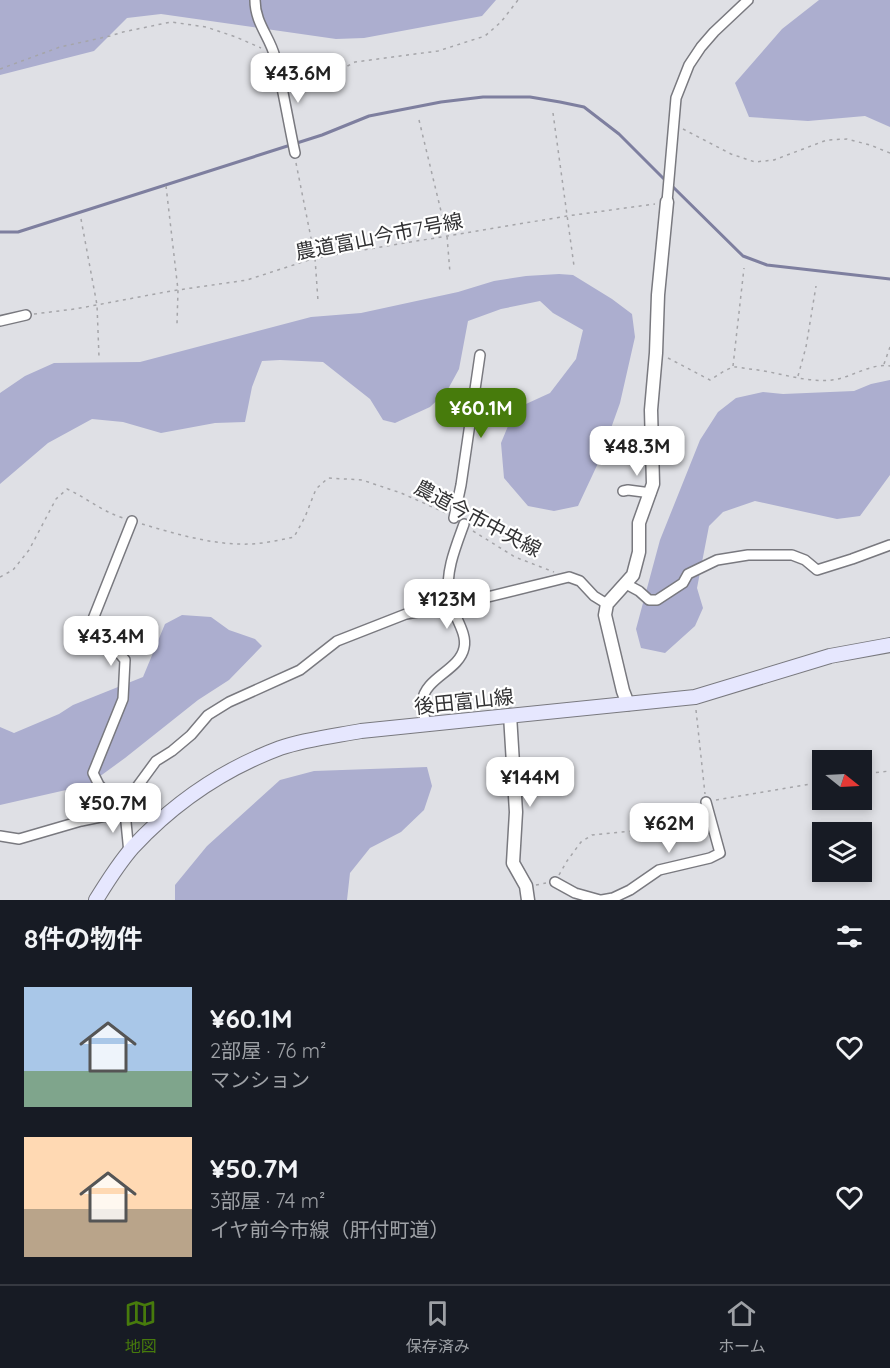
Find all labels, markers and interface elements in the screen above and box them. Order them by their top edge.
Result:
pin: ¥43.6M [249,53,347,104]
text: ¥43.6M [265,60,331,85]
street label: 農道富山今市7号線 [293,207,465,265]
pin: ¥60.1M [432,388,530,439]
text: ¥60.1M [449,395,513,420]
pin: ¥48.3M [588,426,686,477]
text: ¥48.3M [604,433,670,458]
street label: 農道今市中央線 [410,474,546,562]
pin: ¥123M [405,579,489,630]
text: ¥123M [418,586,476,611]
pin: ¥43.4M [62,616,160,667]
text: ¥43.4M [78,623,144,648]
street label: 後田富山線 [413,683,515,719]
north arrow [812,750,872,810]
map controls [812,750,872,882]
pin: ¥144M [488,757,572,808]
text: ¥144M [500,764,560,789]
pin: ¥50.7M [64,783,162,834]
text: ¥50.7M [79,790,147,815]
pin: ¥62M [633,803,705,854]
text: ¥62M [644,810,694,835]
button: layers [812,822,872,882]
icon: filters [833,920,866,953]
text: 8件の物件 [24,922,142,955]
text: ¥60.1M [210,1002,292,1035]
icon: home [72,1011,144,1083]
icon: heart [833,1031,866,1064]
text: 2部屋 · 76 m² [210,1038,326,1063]
text: マンション [210,1067,310,1092]
text: ¥50.7M [210,1152,298,1185]
icon: home [72,1161,144,1233]
icon: heart [833,1181,866,1214]
text: 3部屋 · 74 m² [210,1188,325,1213]
text: イヤ前今市線（肝付町道） [210,1217,449,1242]
tab: 地図 [124,1297,157,1357]
tab: 保存済み [406,1297,470,1357]
tab: ホーム [718,1297,766,1357]

